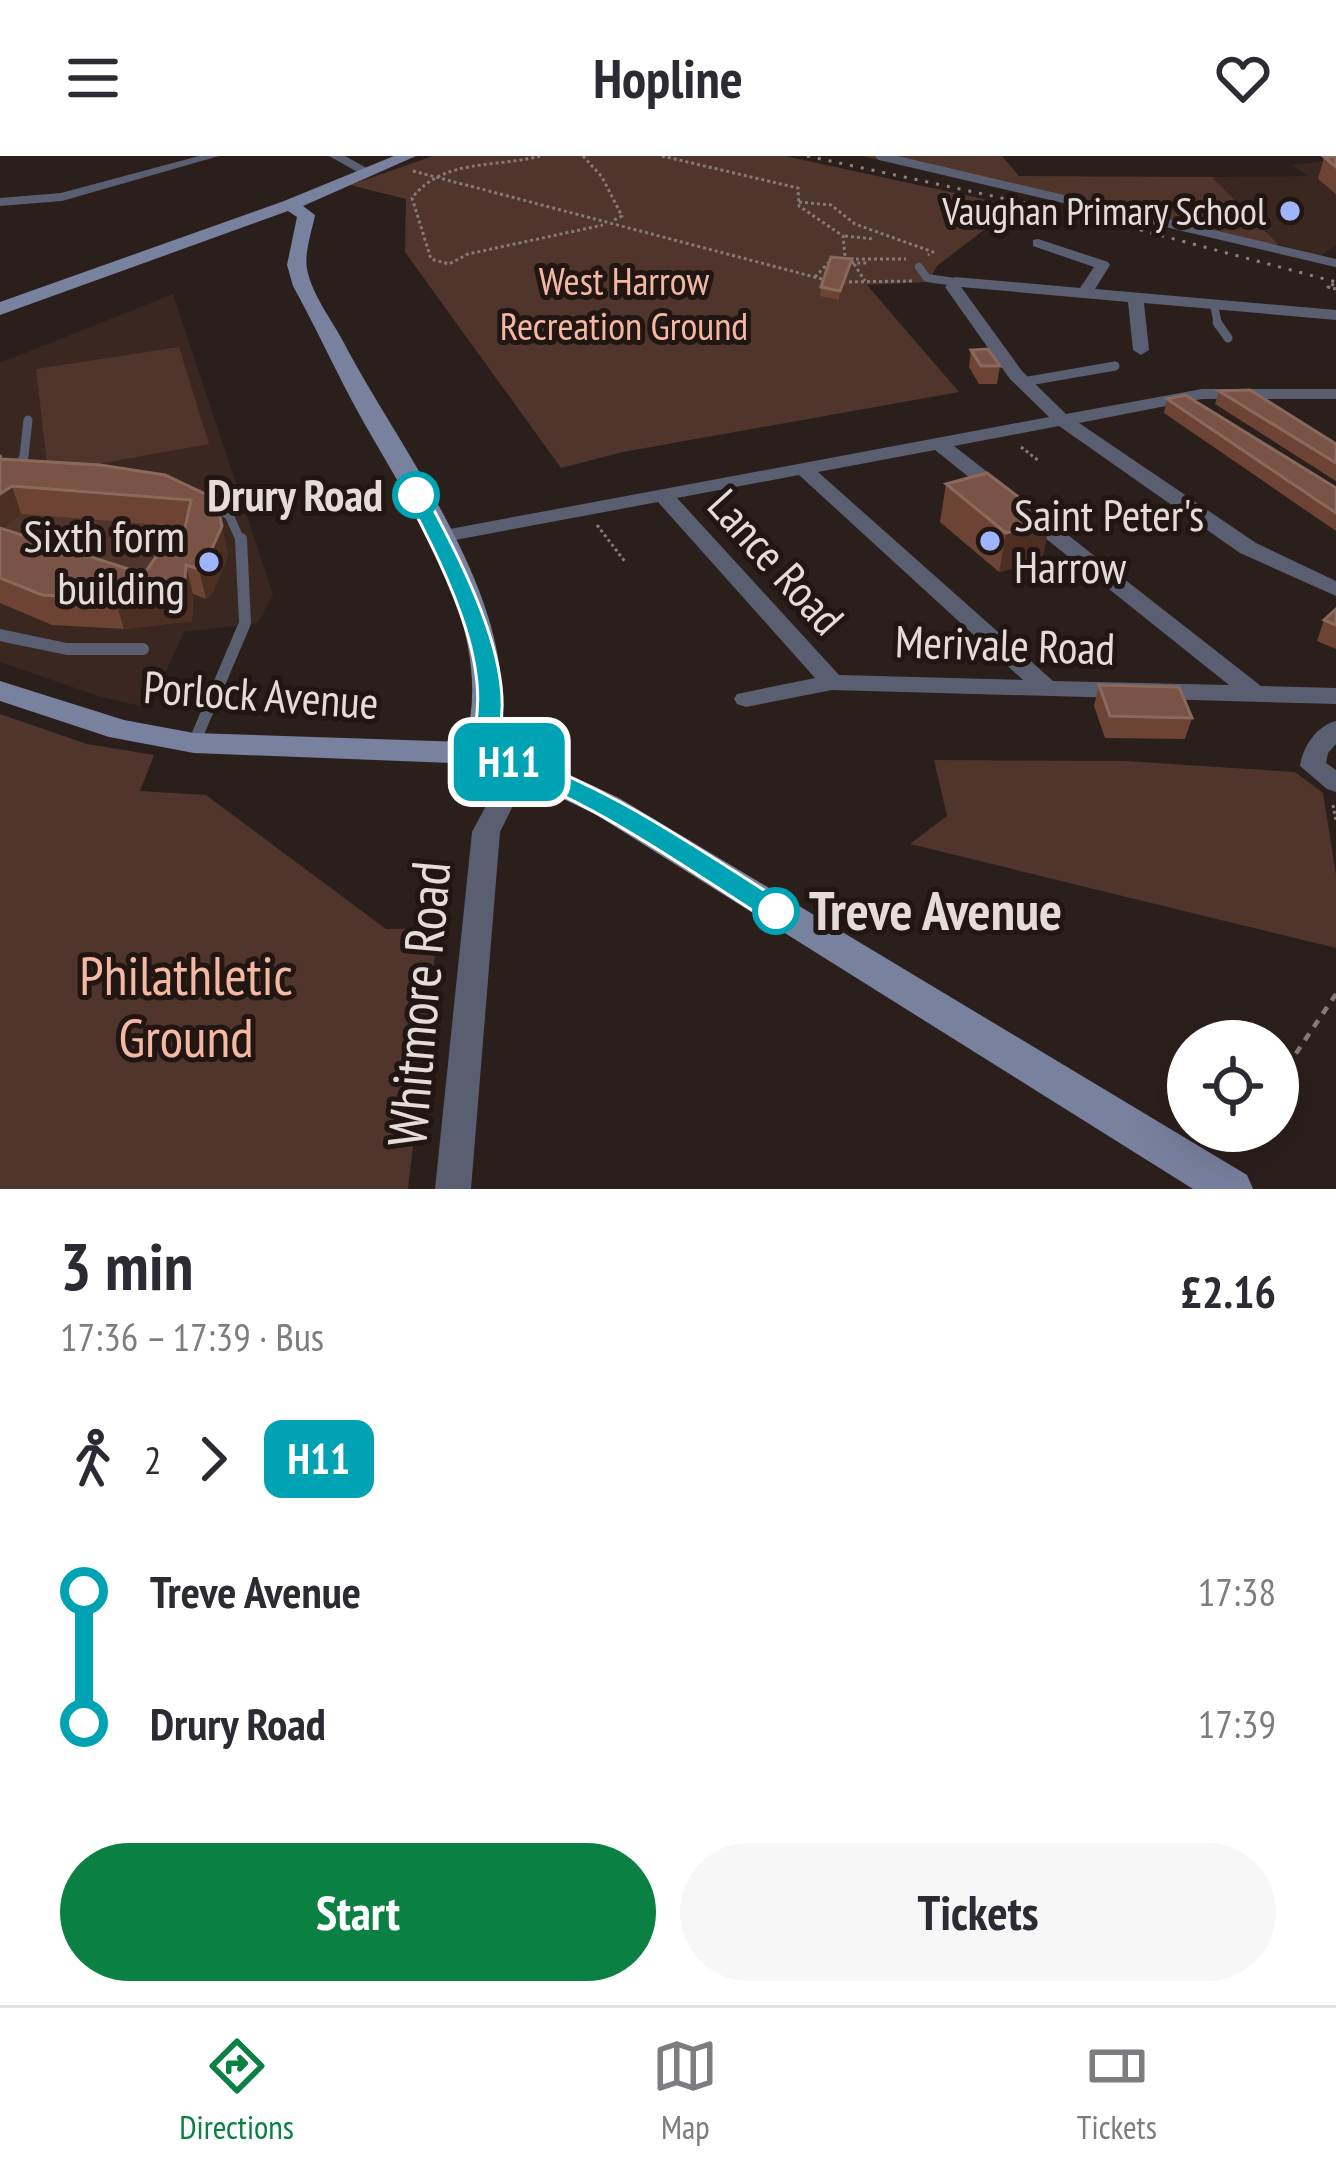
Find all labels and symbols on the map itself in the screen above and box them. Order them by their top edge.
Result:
place label: Vaughan Primary School [941,185,1266,236]
marker: Vaughan Primary School [1277,198,1303,224]
park label: West Harrow Recreation Ground [500,255,748,351]
place label: Drury Road [207,465,383,523]
marker: Drury Road [394,473,438,517]
street label: Lance Road [696,477,857,646]
place label: Saint Peter's Harrow [1014,485,1204,595]
place label: Sixth form building [23,506,185,616]
marker: Saint Peter's Harrow [977,528,1003,554]
marker: Sixth form building [196,549,222,575]
street label: Merivale Road [894,611,1116,677]
street label: Porlock Avenue [142,657,380,731]
line badge: H11 [440,723,578,801]
street label: Whitmore Road [371,859,465,1149]
place label: Treve Avenue [809,875,1062,945]
marker: Treve Avenue [754,889,798,933]
park label: Philathletic Ground [79,940,293,1072]

